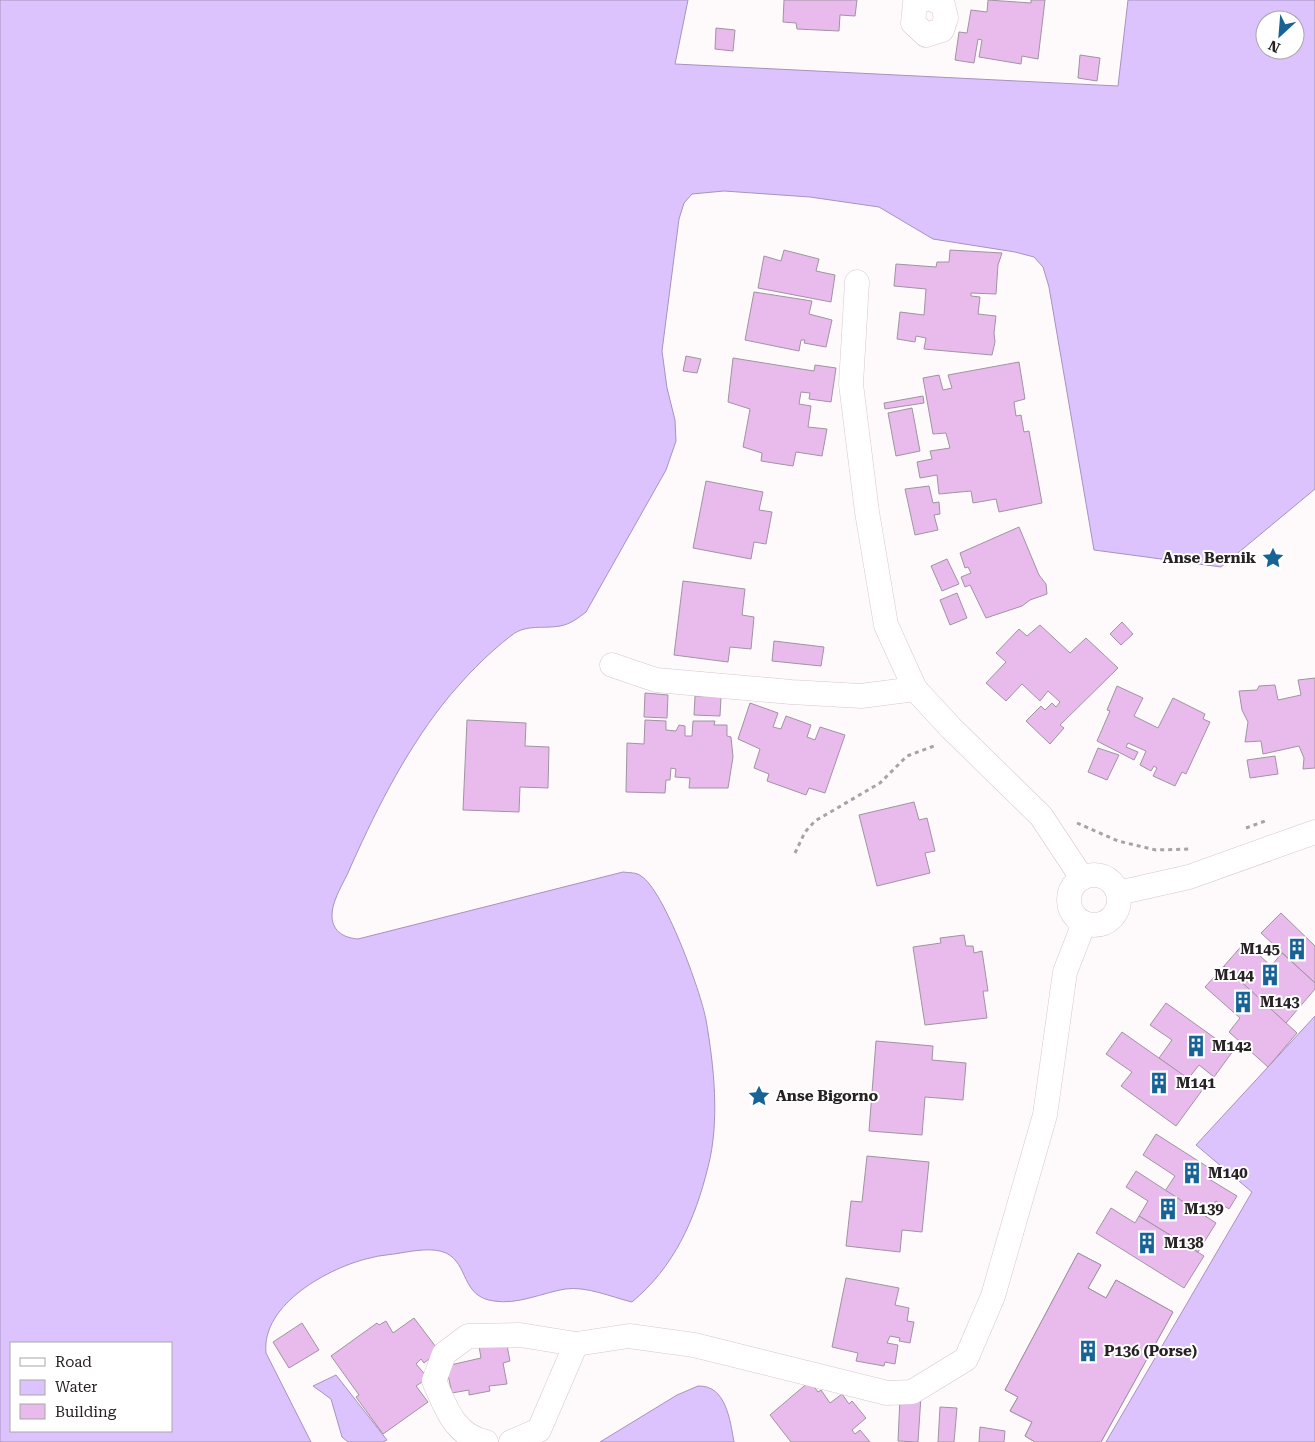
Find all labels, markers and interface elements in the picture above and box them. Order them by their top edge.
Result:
north arrow [1255,10,1305,60]
text: N [1266,37,1283,56]
place icon: Anse Bernik [1260,545,1286,571]
place label: Anse Bernik [1163,549,1257,567]
building icon: M145 [1284,936,1310,962]
place label: M145 [1240,940,1280,958]
building icon: M144 [1257,962,1283,988]
place label: M144 [1214,966,1255,984]
building icon: M143 [1230,989,1256,1015]
place label: M143 [1260,993,1300,1011]
building icon: M142 [1183,1033,1209,1059]
place label: M142 [1212,1037,1252,1055]
building icon: M141 [1146,1070,1172,1096]
place label: M141 [1176,1074,1216,1092]
place icon: Anse Bigorno [746,1083,772,1109]
place label: Anse Bigorno [776,1087,879,1105]
building icon: M140 [1179,1160,1205,1186]
place label: M140 [1208,1164,1248,1182]
building icon: M139 [1155,1196,1181,1222]
place label: M139 [1184,1200,1224,1218]
building icon: M138 [1134,1230,1160,1256]
place label: M138 [1164,1234,1204,1252]
building icon: P136 (Porse) [1075,1338,1101,1364]
legend [10,1342,172,1432]
place label: P136 (Porse) [1104,1342,1197,1360]
text: Road [55,1353,92,1371]
text: Water [55,1378,97,1396]
text: Building [55,1403,117,1421]

